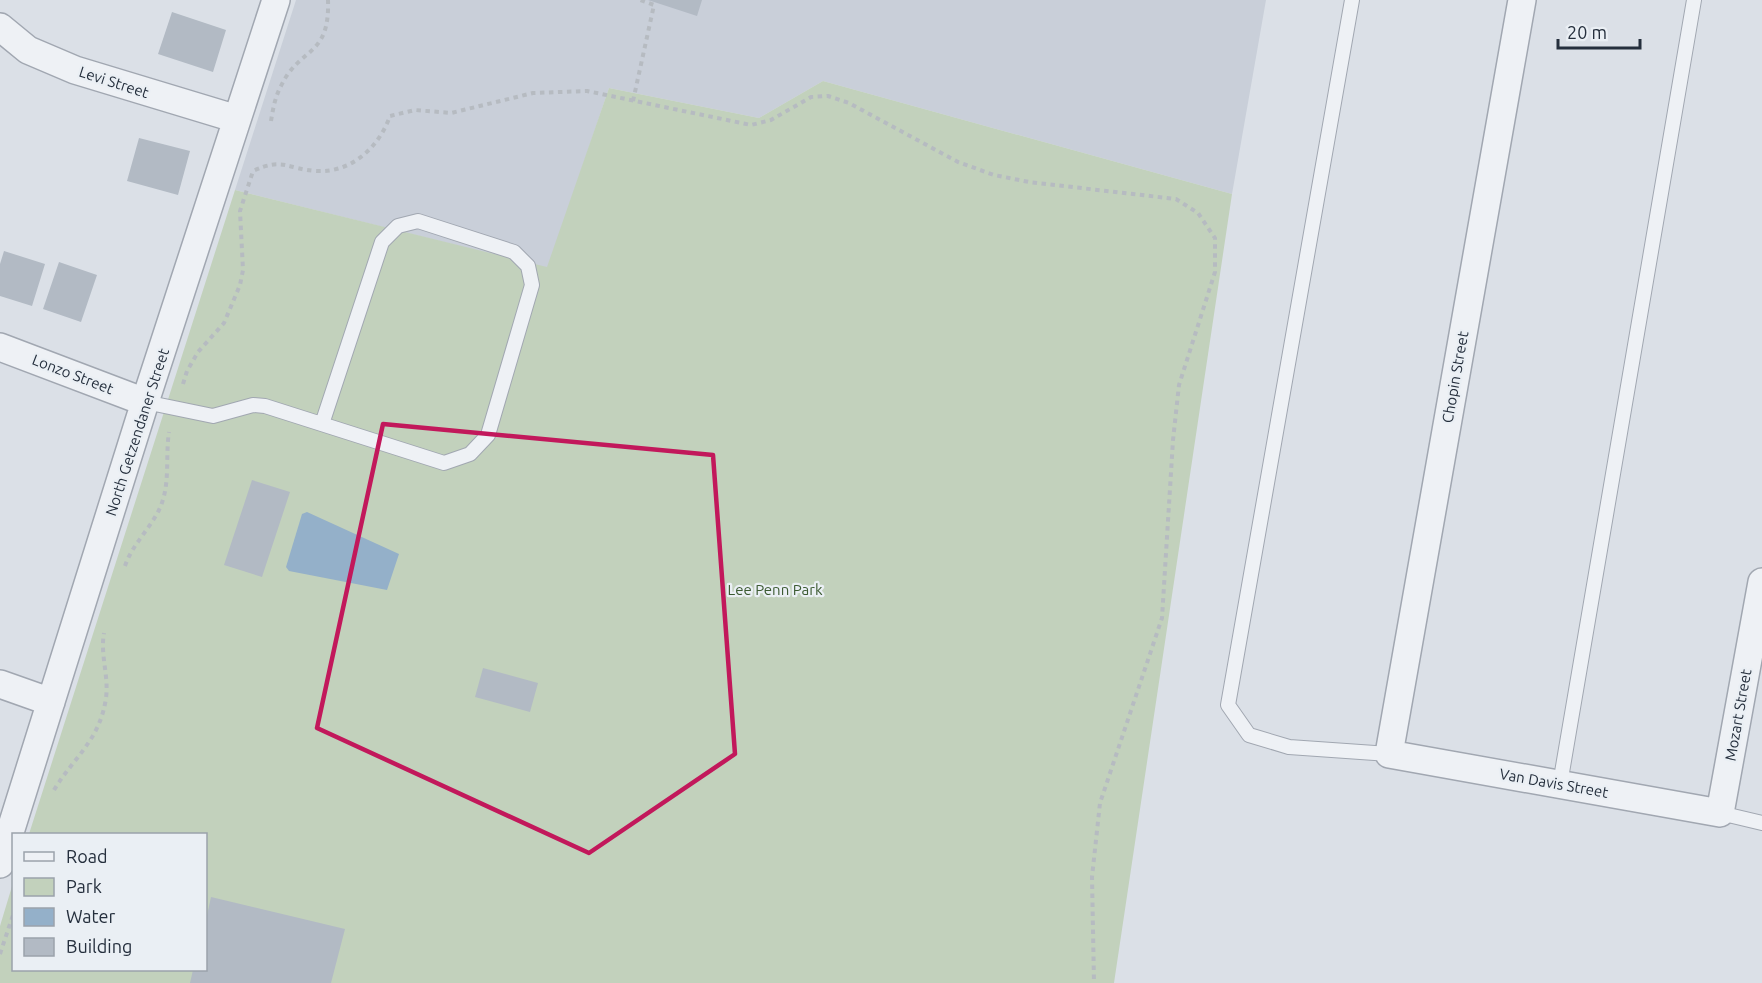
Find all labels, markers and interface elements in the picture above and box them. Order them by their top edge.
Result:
scale bar [1558,12,1640,50]
text: 20 m [1567,22,1607,42]
street label: Levi Street [77,63,151,101]
street label: Chopin Street [1439,330,1471,424]
street label: North Getzendaner Street [102,346,172,518]
street label: Lonzo Street [30,351,116,397]
park label: Lee Penn Park [728,581,823,598]
street label: Mozart Street [1722,668,1754,762]
street label: Van Davis Street [1498,765,1610,801]
legend [12,833,207,971]
text: Road [66,846,108,866]
text: Park [66,876,102,896]
text: Water [66,906,116,926]
text: Building [66,936,132,956]

